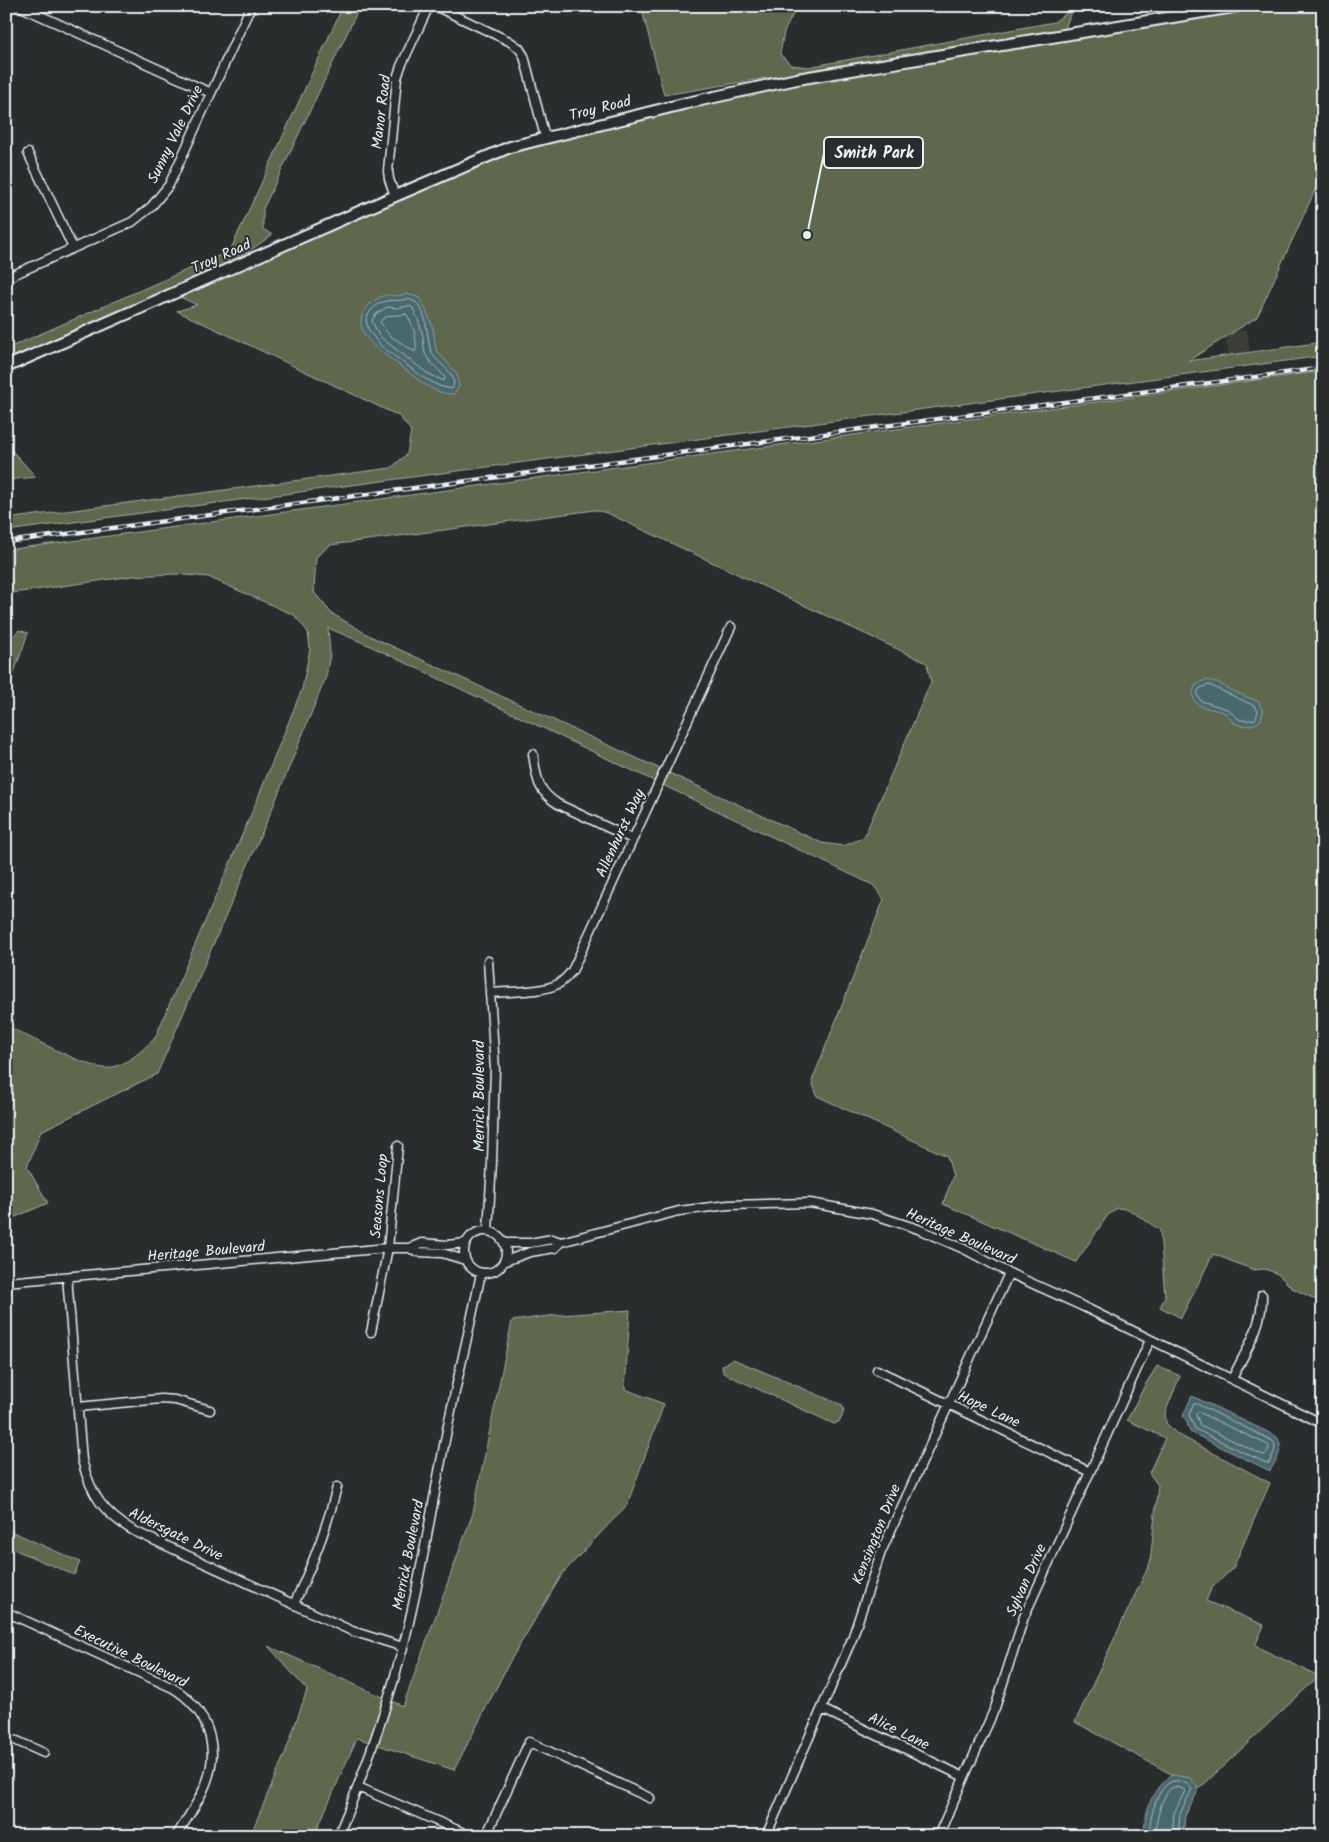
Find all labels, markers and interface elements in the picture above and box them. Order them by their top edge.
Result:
street label: Manor Road [366,73,399,151]
street label: Sunny Vale Drive [142,81,210,188]
street label: Troy Road [567,90,634,128]
callout: Smith Park [824,137,923,168]
text: Smith Park [834,141,915,166]
street label: Troy Road [188,233,255,281]
street label: Allenhurst Way [590,784,652,882]
street label: Merrick Boulevard [468,1040,492,1152]
street label: Seasons Loop [364,1153,396,1239]
street label: Heritage Boulevard [902,1202,1020,1272]
street label: Heritage Boulevard [146,1235,266,1269]
street label: Hope Lane [953,1385,1024,1435]
street label: Kensington Drive [846,1480,908,1588]
street label: Merrick Boulevard [387,1498,432,1612]
street label: Aldersgate Drive [124,1502,227,1568]
street label: Sylvan Drive [1000,1540,1054,1621]
street label: Executive Boulevard [70,1619,192,1695]
street label: Alice Lane [864,1707,934,1757]

